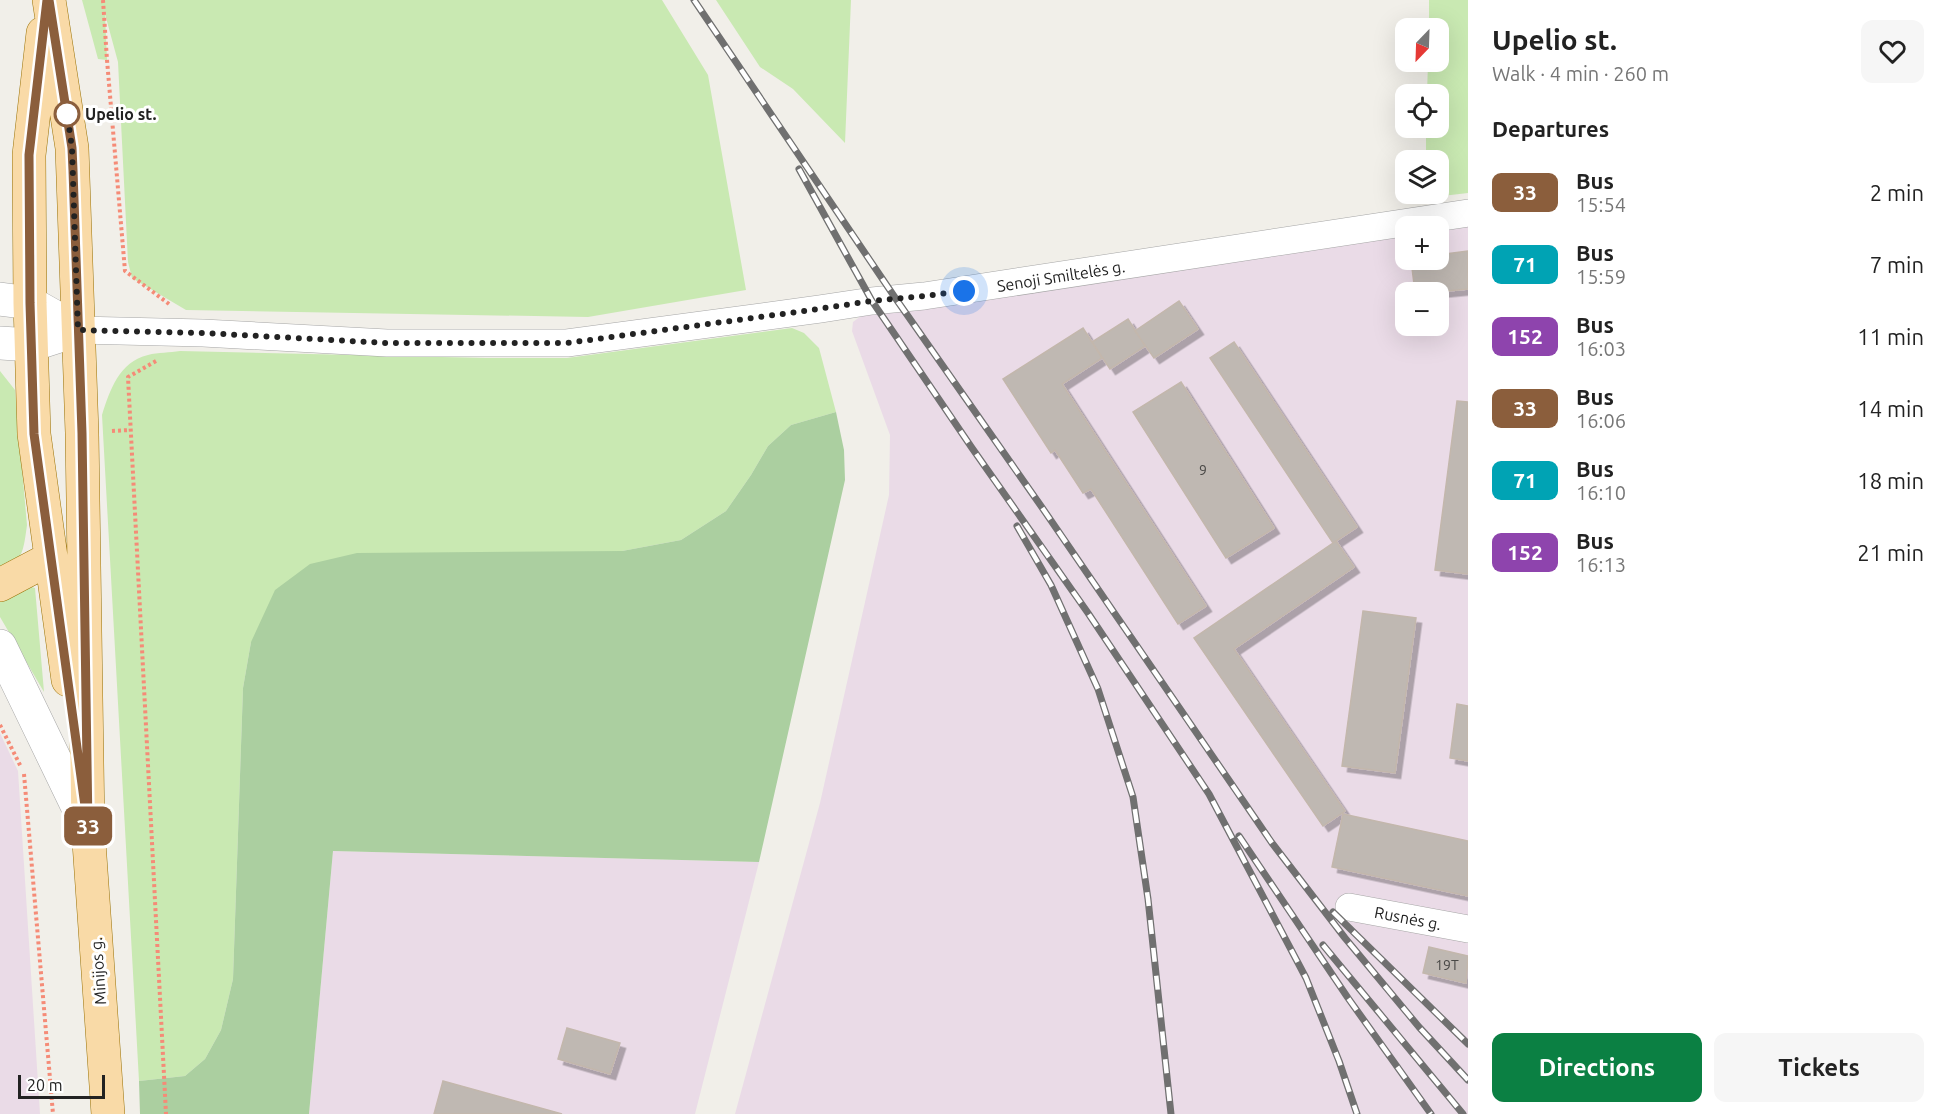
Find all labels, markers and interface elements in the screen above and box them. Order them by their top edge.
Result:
north arrow [1395,18,1449,72]
map controls [1395,18,1449,336]
button: heart [1861,20,1924,83]
text: Upelio st. [1492,24,1617,55]
text: Walk · 4 min · 260 m [1492,62,1669,85]
button: locate [1395,84,1449,138]
marker: Upelio st. [54,101,80,127]
place label: Upelio st. [85,105,156,123]
text: Departures [1492,116,1609,141]
button: layers [1395,150,1449,204]
text: Bus [1576,168,1614,193]
text: 33 [1513,180,1537,204]
text: 2 min [1870,180,1924,205]
text: 15:54 [1576,193,1626,216]
button: + [1395,216,1449,270]
text: Bus [1576,240,1614,265]
text: 71 [1513,252,1537,276]
text: 7 min [1870,252,1924,277]
street label: Senoji Smiltelės g. [996,257,1126,295]
text: 15:59 [1576,265,1626,288]
your location [949,276,979,306]
button: − [1395,282,1449,336]
text: Bus [1576,312,1614,337]
text: 152 [1507,324,1543,348]
text: 11 min [1857,324,1924,349]
text: 16:03 [1576,337,1626,360]
text: Bus [1576,384,1614,409]
text: 33 [1513,396,1537,420]
text: 14 min [1857,396,1924,421]
text: 16:06 [1576,409,1626,432]
text: Bus [1576,456,1614,481]
house number: 9 [1199,462,1207,478]
text: 71 [1513,468,1537,492]
text: 18 min [1857,468,1924,493]
text: 16:10 [1576,481,1626,504]
text: Bus [1576,528,1614,553]
text: 152 [1507,540,1543,564]
text: 21 min [1857,540,1924,565]
text: 16:13 [1576,553,1626,576]
line badge: 33 [61,806,115,846]
text: 33 [76,814,100,838]
street label: Rusnės g. [1373,903,1443,933]
street label: Minijos g. [87,937,109,1005]
house number: 19T [1435,957,1459,973]
button: Directions [1492,1033,1702,1102]
button: Tickets [1714,1033,1924,1102]
scale bar [18,1072,105,1100]
text: 20 m [27,1076,63,1094]

